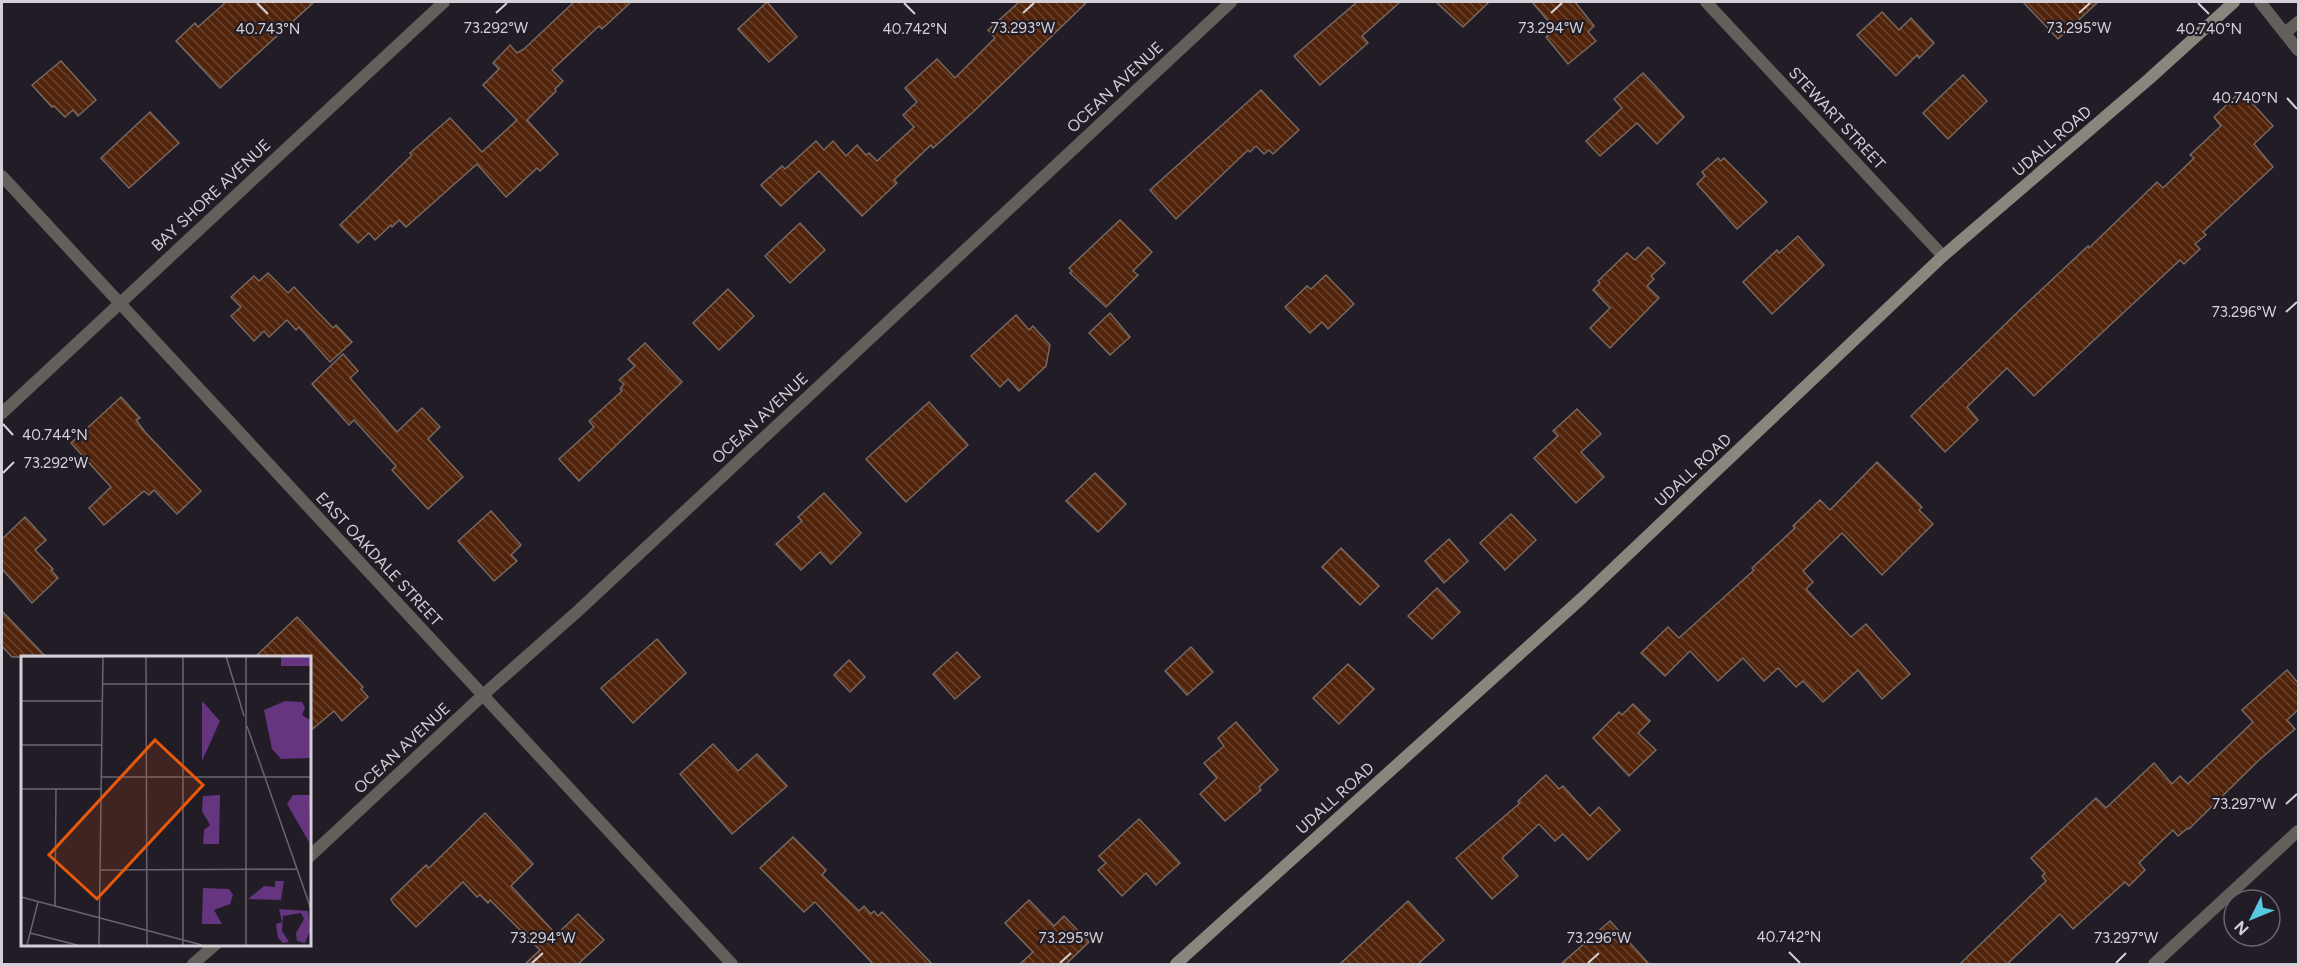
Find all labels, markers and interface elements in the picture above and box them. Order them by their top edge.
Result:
text: 73.292°W [464,19,529,37]
text: 73.293°W [991,19,1056,37]
text: 73.294°W [1518,19,1584,37]
text: 73.295°W [2047,19,2112,37]
text: 40.743°N [236,20,300,38]
text: 40.742°N [883,20,947,38]
text: 40.740°N [2176,20,2242,38]
street label: OCEAN AVENUE [1063,38,1167,136]
street label: STEWART STREET [1785,63,1889,173]
text: 40.740°N [2212,89,2278,107]
street label: UDALL ROAD [2009,102,2095,180]
street label: BAY SHORE AVENUE [148,135,274,255]
text: 73.296°W [2212,303,2277,321]
street label: OCEAN AVENUE [708,369,812,467]
text: 40.744°N [22,426,88,444]
street label: UDALL ROAD [1651,430,1735,510]
text: 73.292°W [24,454,89,472]
street label: EAST OAKDALE STREET [312,488,446,630]
inset map [21,656,310,945]
street label: OCEAN AVENUE [350,699,454,797]
street label: UDALL ROAD [1292,758,1378,838]
text: 73.297°W [2212,795,2277,813]
north arrow [2222,888,2282,948]
text: N [2230,917,2253,939]
text: 40.742°N [1757,928,1821,946]
text: 73.294°W [510,929,576,947]
text: 73.295°W [1039,929,1104,947]
text: 73.296°W [1567,929,1632,947]
text: 73.297°W [2094,929,2159,947]

